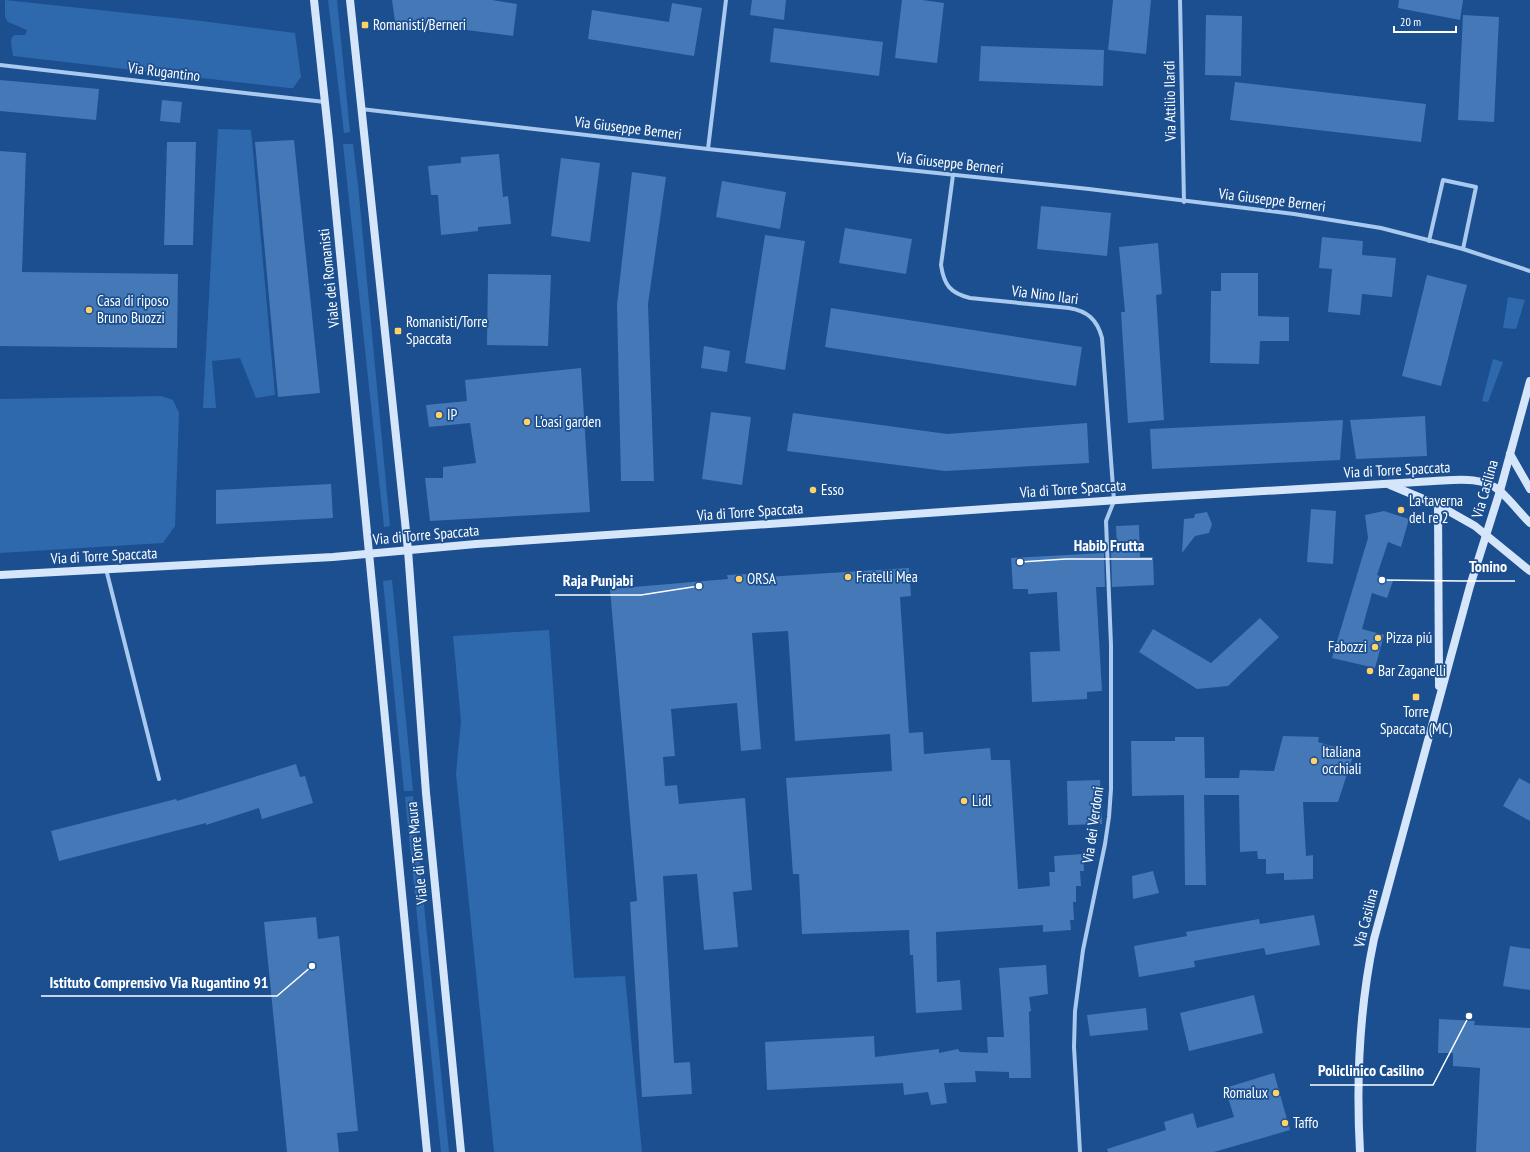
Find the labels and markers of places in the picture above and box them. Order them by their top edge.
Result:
place label: Romanisti/Berneri [373,15,466,34]
marker: Romanisti/Berneri [360,20,370,30]
place label: Casa di riposo Bruno Buozzi [97,291,169,327]
marker: Casa di riposo Bruno Buozzi [84,305,94,315]
place label: Romanisti/Torre Spaccata [406,312,488,348]
marker: Romanisti/Torre Spaccata [393,326,403,336]
place label: IP [447,405,457,424]
marker: IP [434,410,444,420]
place label: L'oasi garden [535,412,601,431]
marker: L'oasi garden [522,417,532,427]
place label: Esso [821,480,844,499]
marker: Esso [808,485,818,495]
place label: La taverna del re 2 [1409,491,1463,527]
marker: La taverna del re 2 [1396,505,1406,515]
callout: Habib Frutta [1066,531,1152,559]
callout: Tonino [1461,553,1515,581]
callout: Raja Punjabi [555,567,641,595]
place label: Fratelli Mea [856,567,918,586]
place label: ORSA [747,569,777,588]
marker: Fratelli Mea [843,572,853,582]
marker: ORSA [734,574,744,584]
place label: Pizza piú [1386,628,1432,647]
marker: Pizza piú [1373,633,1383,643]
place label: Fabozzi [1328,637,1367,656]
marker: Fabozzi [1370,642,1380,652]
place label: Bar Zaganelli [1378,661,1446,680]
marker: Bar Zaganelli [1365,666,1375,676]
marker: Torre Spaccata (MC) [1411,692,1421,702]
place label: Torre Spaccata (MC) [1380,702,1453,738]
place label: Italiana occhiali [1322,742,1362,778]
marker: Italiana occhiali [1309,756,1319,766]
place label: Lidl [972,791,992,810]
marker: Lidl [959,796,969,806]
callout: Istituto Comprensivo Via Rugantino 91 [41,968,277,996]
callout: Policlinico Casilino [1310,1057,1433,1085]
place label: Romalux [1223,1083,1268,1102]
marker: Romalux [1271,1088,1281,1098]
place label: Taffo [1293,1113,1319,1132]
marker: Taffo [1280,1118,1290,1128]

